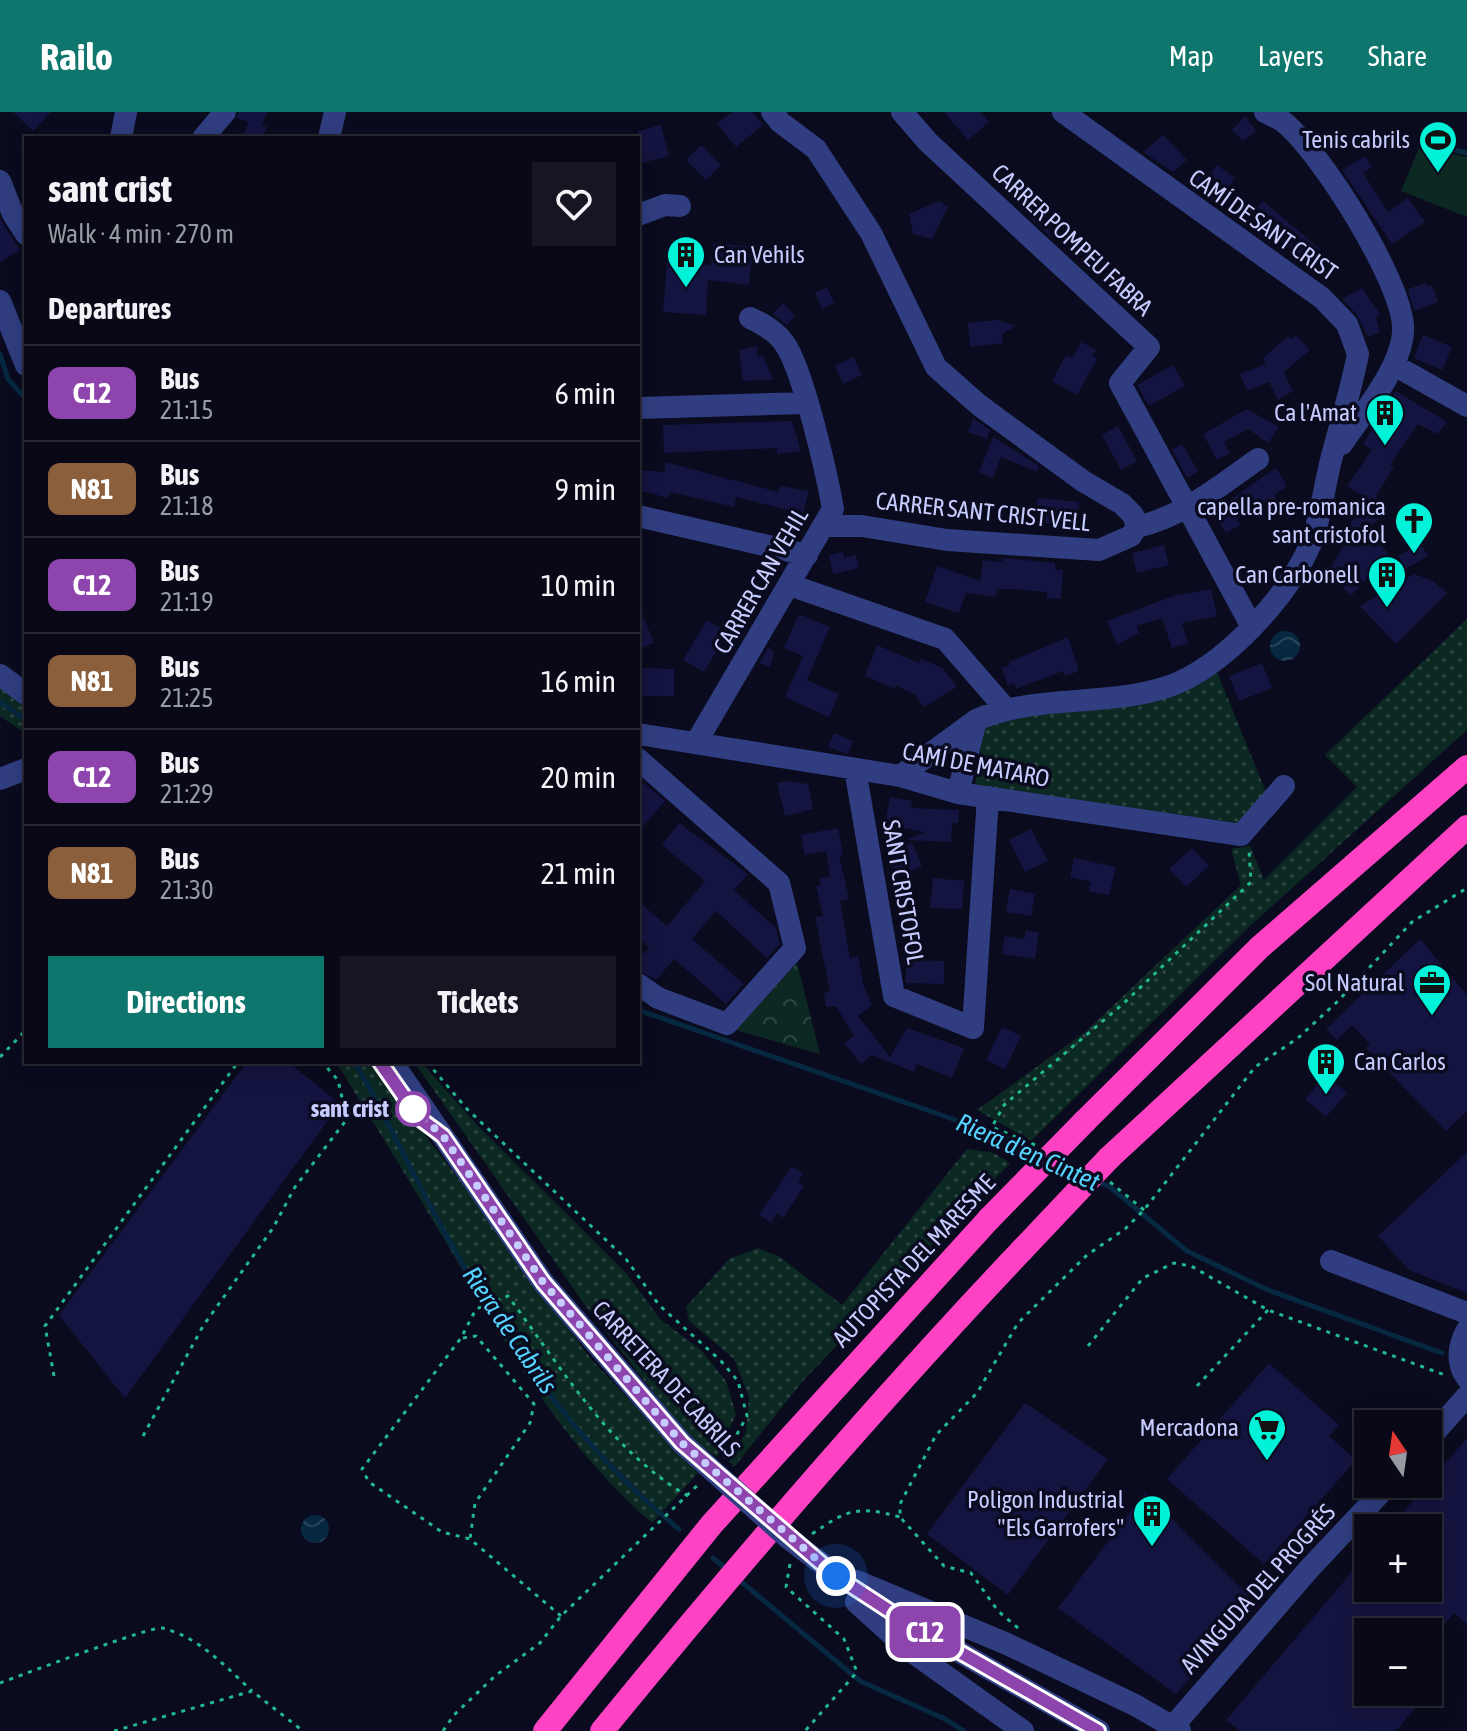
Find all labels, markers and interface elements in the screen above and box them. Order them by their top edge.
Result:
text: Railo [40,35,113,78]
text: Map [1169,40,1214,72]
text: Layers [1258,40,1324,72]
text: Share [1368,40,1427,72]
sports icon: Tenis cabrils [1417,119,1459,174]
place label: Tenis cabrils [1302,126,1410,153]
street label: CARRER POMPEU FABRA [987,158,1158,321]
button: heart [532,162,616,246]
street label: CAMÍ DE SANT CRIST [1184,164,1343,286]
text: sant crist [48,167,172,210]
text: Walk · 4 min · 270 m [48,219,234,249]
building icon: Can Vehils [665,234,707,289]
place label: Can Vehils [714,241,805,268]
text: Departures [48,291,171,325]
text: Bus [160,361,199,395]
text: 6 min [555,376,616,410]
text: C12 [73,377,111,409]
building icon: Ca l'Amat [1364,392,1406,447]
text: 21:15 [160,395,214,425]
place label: Ca l'Amat [1274,399,1357,426]
text: Bus [160,457,199,491]
text: 9 min [555,472,616,506]
text: N81 [71,473,113,505]
street label: CARRER SANT CRIST VELL [875,487,1092,536]
text: 21:18 [160,491,214,521]
place label: capella pre-romanica sant cristofol [1197,493,1387,548]
church icon: capella pre-romanica sant cristofol [1393,500,1435,555]
street label: CARRER CAN VEHIL [708,503,813,658]
text: Bus [160,553,199,587]
building icon: Can Carbonell [1366,554,1408,609]
place label: Can Carbonell [1235,561,1360,588]
text: 10 min [541,568,616,602]
text: C12 [73,569,111,601]
text: 21:19 [160,587,214,617]
text: Bus [160,649,199,683]
text: 16 min [541,664,616,698]
text: N81 [71,665,113,697]
text: 21:25 [160,683,214,713]
street label: CAMÍ DE MATARO [900,737,1052,792]
text: Bus [160,745,199,779]
text: 20 min [541,760,616,794]
text: C12 [73,761,111,793]
text: 21:29 [160,779,214,809]
street label: SANT CRISTOFOL [878,818,930,967]
text: Bus [160,841,199,875]
text: 21 min [541,856,616,890]
text: N81 [71,857,113,889]
text: 21:30 [160,875,214,905]
button: Directions [48,956,324,1048]
button: Tickets [340,956,616,1048]
office icon: Sol Natural [1411,962,1453,1017]
place label: Sol Natural [1305,969,1405,996]
building icon: Can Carlos [1305,1041,1347,1096]
place label: Can Carlos [1354,1048,1446,1075]
marker: sant crist [396,1092,430,1126]
place label: sant crist [311,1095,389,1122]
water label: Riera d'en Cintet [952,1107,1105,1197]
street label: AUTOPISTA DEL MARESME [827,1169,1000,1352]
water label: Riera de Cabrils [457,1261,563,1399]
street label: CARRETERA DE CABRILS [587,1295,745,1462]
supermarket icon: Mercadona [1246,1407,1288,1462]
north arrow [1354,1410,1442,1498]
map controls [1354,1410,1442,1706]
place label: Mercadona [1139,1414,1239,1441]
place label: Poligon Industrial "Els Garrofers" [967,1486,1125,1541]
building icon: Poligon Industrial "Els Garrofers" [1131,1493,1173,1548]
street label: AVINGUDA DEL PROGRÉS [1175,1499,1340,1679]
button: + [1354,1514,1442,1602]
your location [816,1556,856,1596]
line badge: C12 [879,1606,971,1658]
text: C12 [906,1616,944,1648]
button: − [1354,1618,1442,1706]

